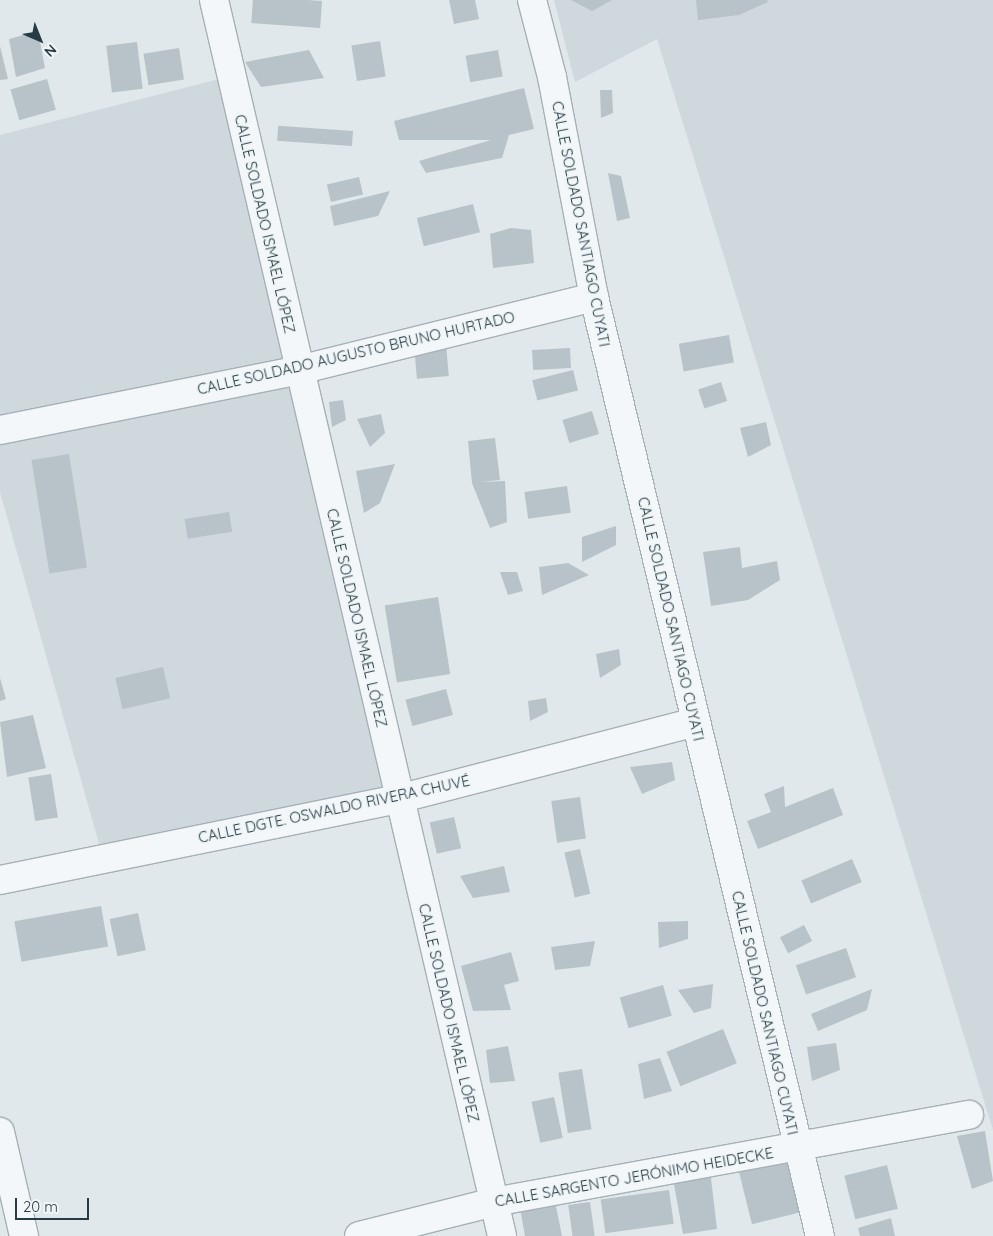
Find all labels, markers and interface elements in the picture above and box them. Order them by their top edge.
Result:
north arrow [15,15,65,65]
text: N [40,41,60,61]
street label: CALLE SOLDADO SANTIAGO CUYATI [548,100,614,348]
street label: CALLE SOLDADO ISMAEL LÓPEZ [231,113,299,335]
street label: CALLE SOLDADO AUGUSTO BRUNO HURTADO [195,308,517,398]
street label: CALLE SOLDADO SANTIAGO CUYATI [634,495,708,743]
street label: CALLE SOLDADO ISMAEL LÓPEZ [323,507,391,729]
street label: CALLE DGTE. OSWALDO RIVERA CHUVÉ [196,771,472,847]
street label: CALLE SOLDADO SANTIAGO CUYATI [728,889,802,1137]
street label: CALLE SOLDADO ISMAEL LÓPEZ [415,902,483,1124]
street label: CALLE SARGENTO JERÓNIMO HEIDECKE [493,1144,775,1210]
scale bar [18,1188,91,1220]
text: 20 m [23,1197,58,1216]

